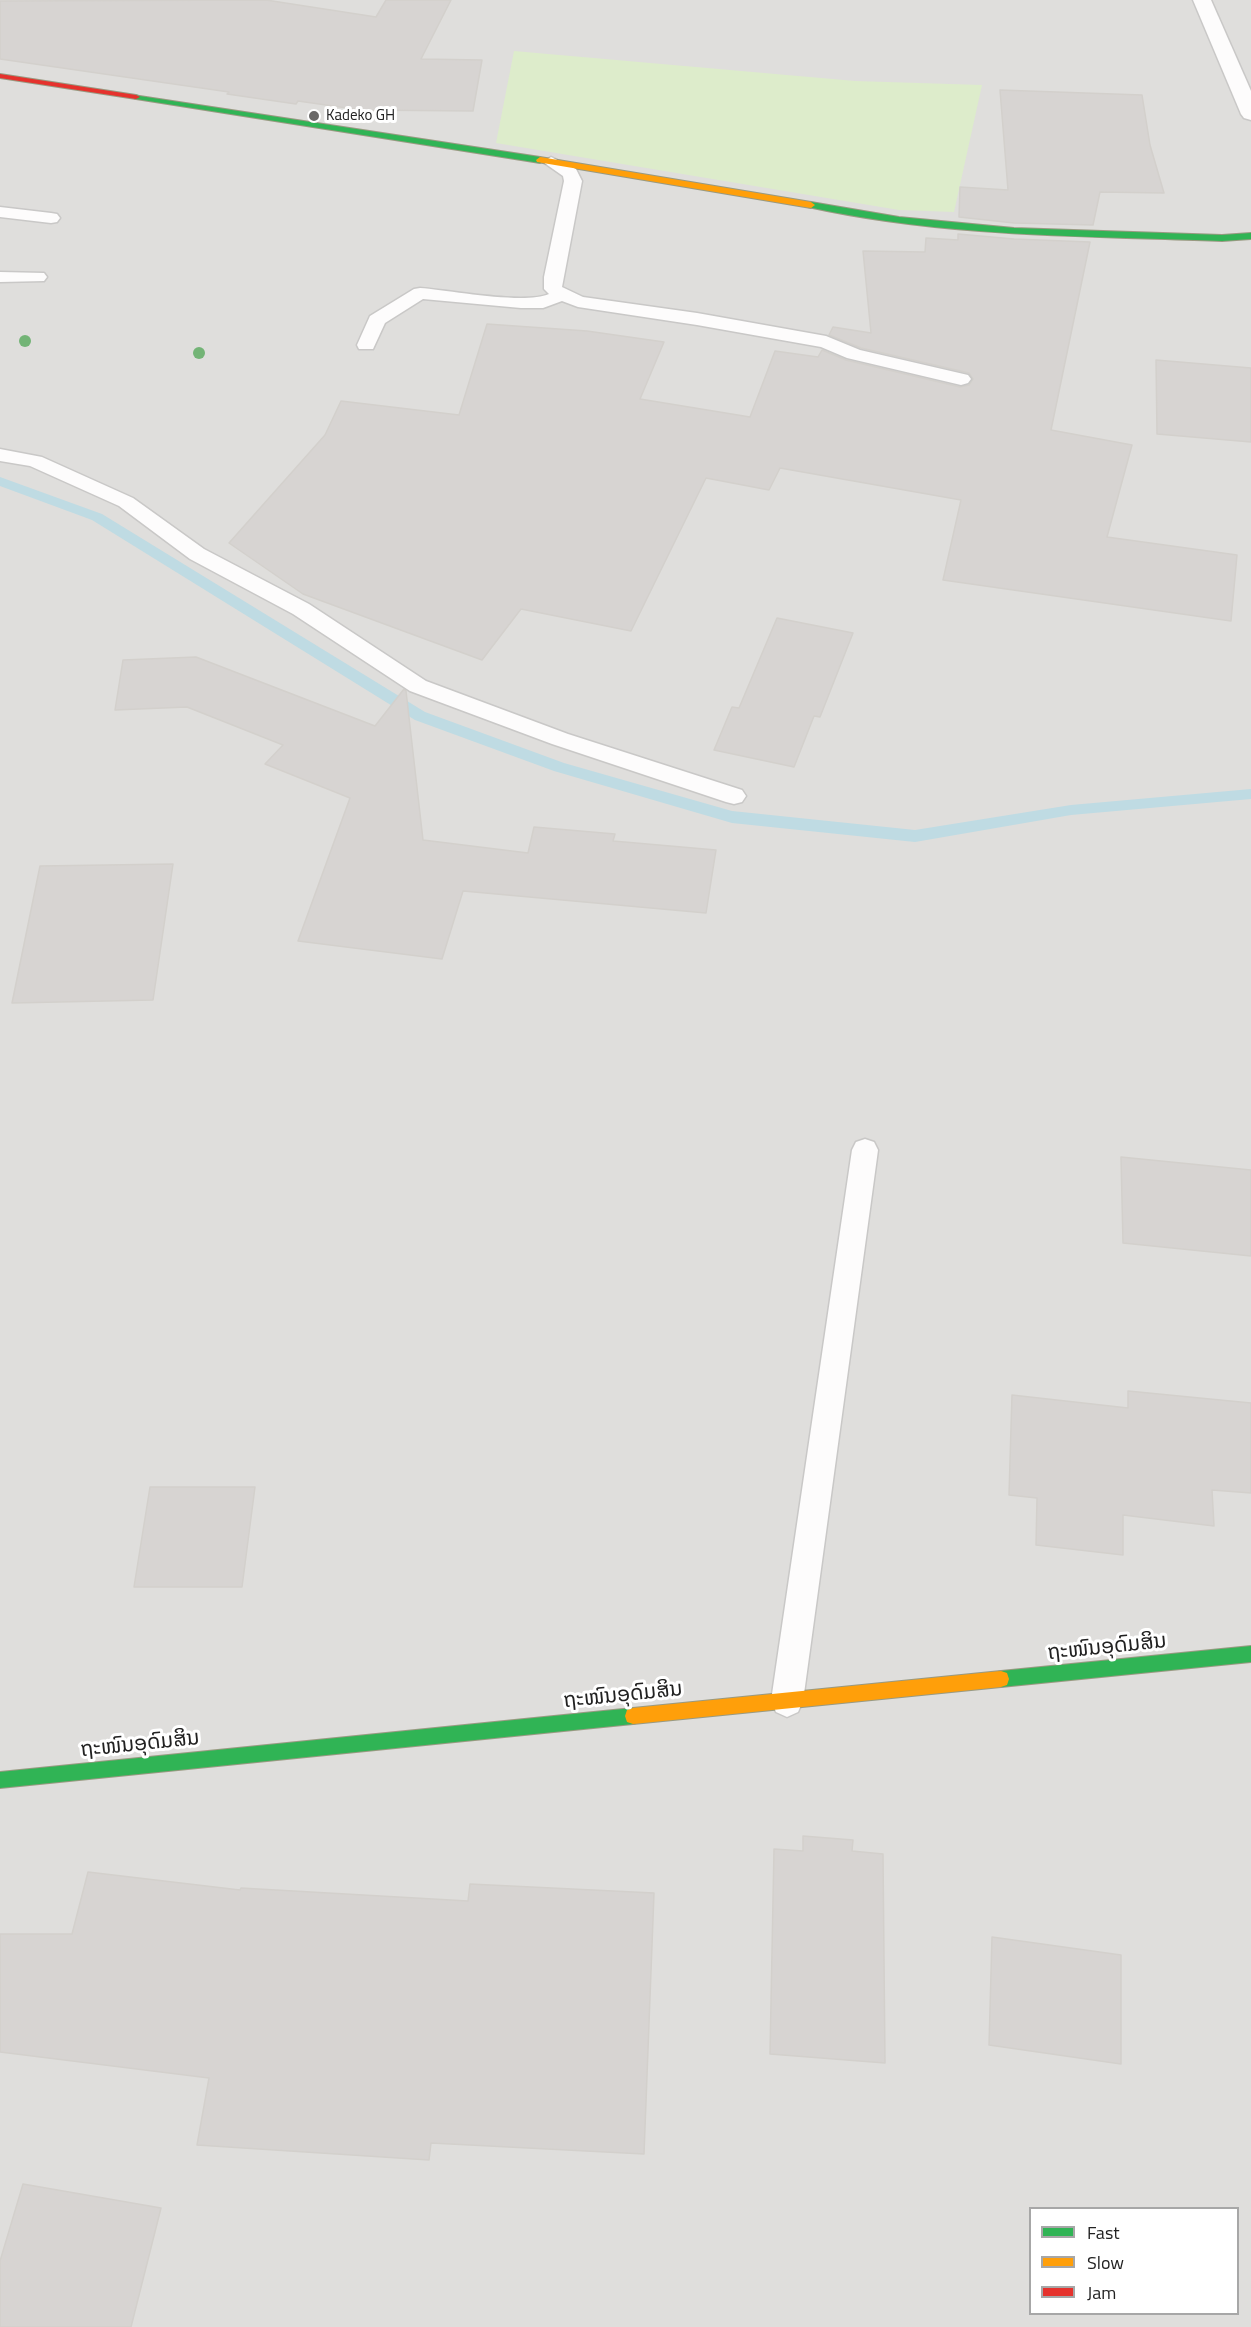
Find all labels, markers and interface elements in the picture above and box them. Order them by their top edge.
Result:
place label: Kadeko GH [326,107,395,125]
marker: Kadeko GH [307,109,321,123]
street label: ຖະໜົນອຸດົມສິນ [1046,1629,1168,1667]
street label: ຖະໜົນອຸດົມສິນ [562,1677,684,1715]
street label: ຖະໜົນອຸດົມສິນ [79,1726,201,1764]
legend [1029,2207,1239,2315]
text: Fast [1087,2219,1120,2246]
text: Slow [1087,2249,1124,2276]
text: Jam [1087,2279,1116,2306]

